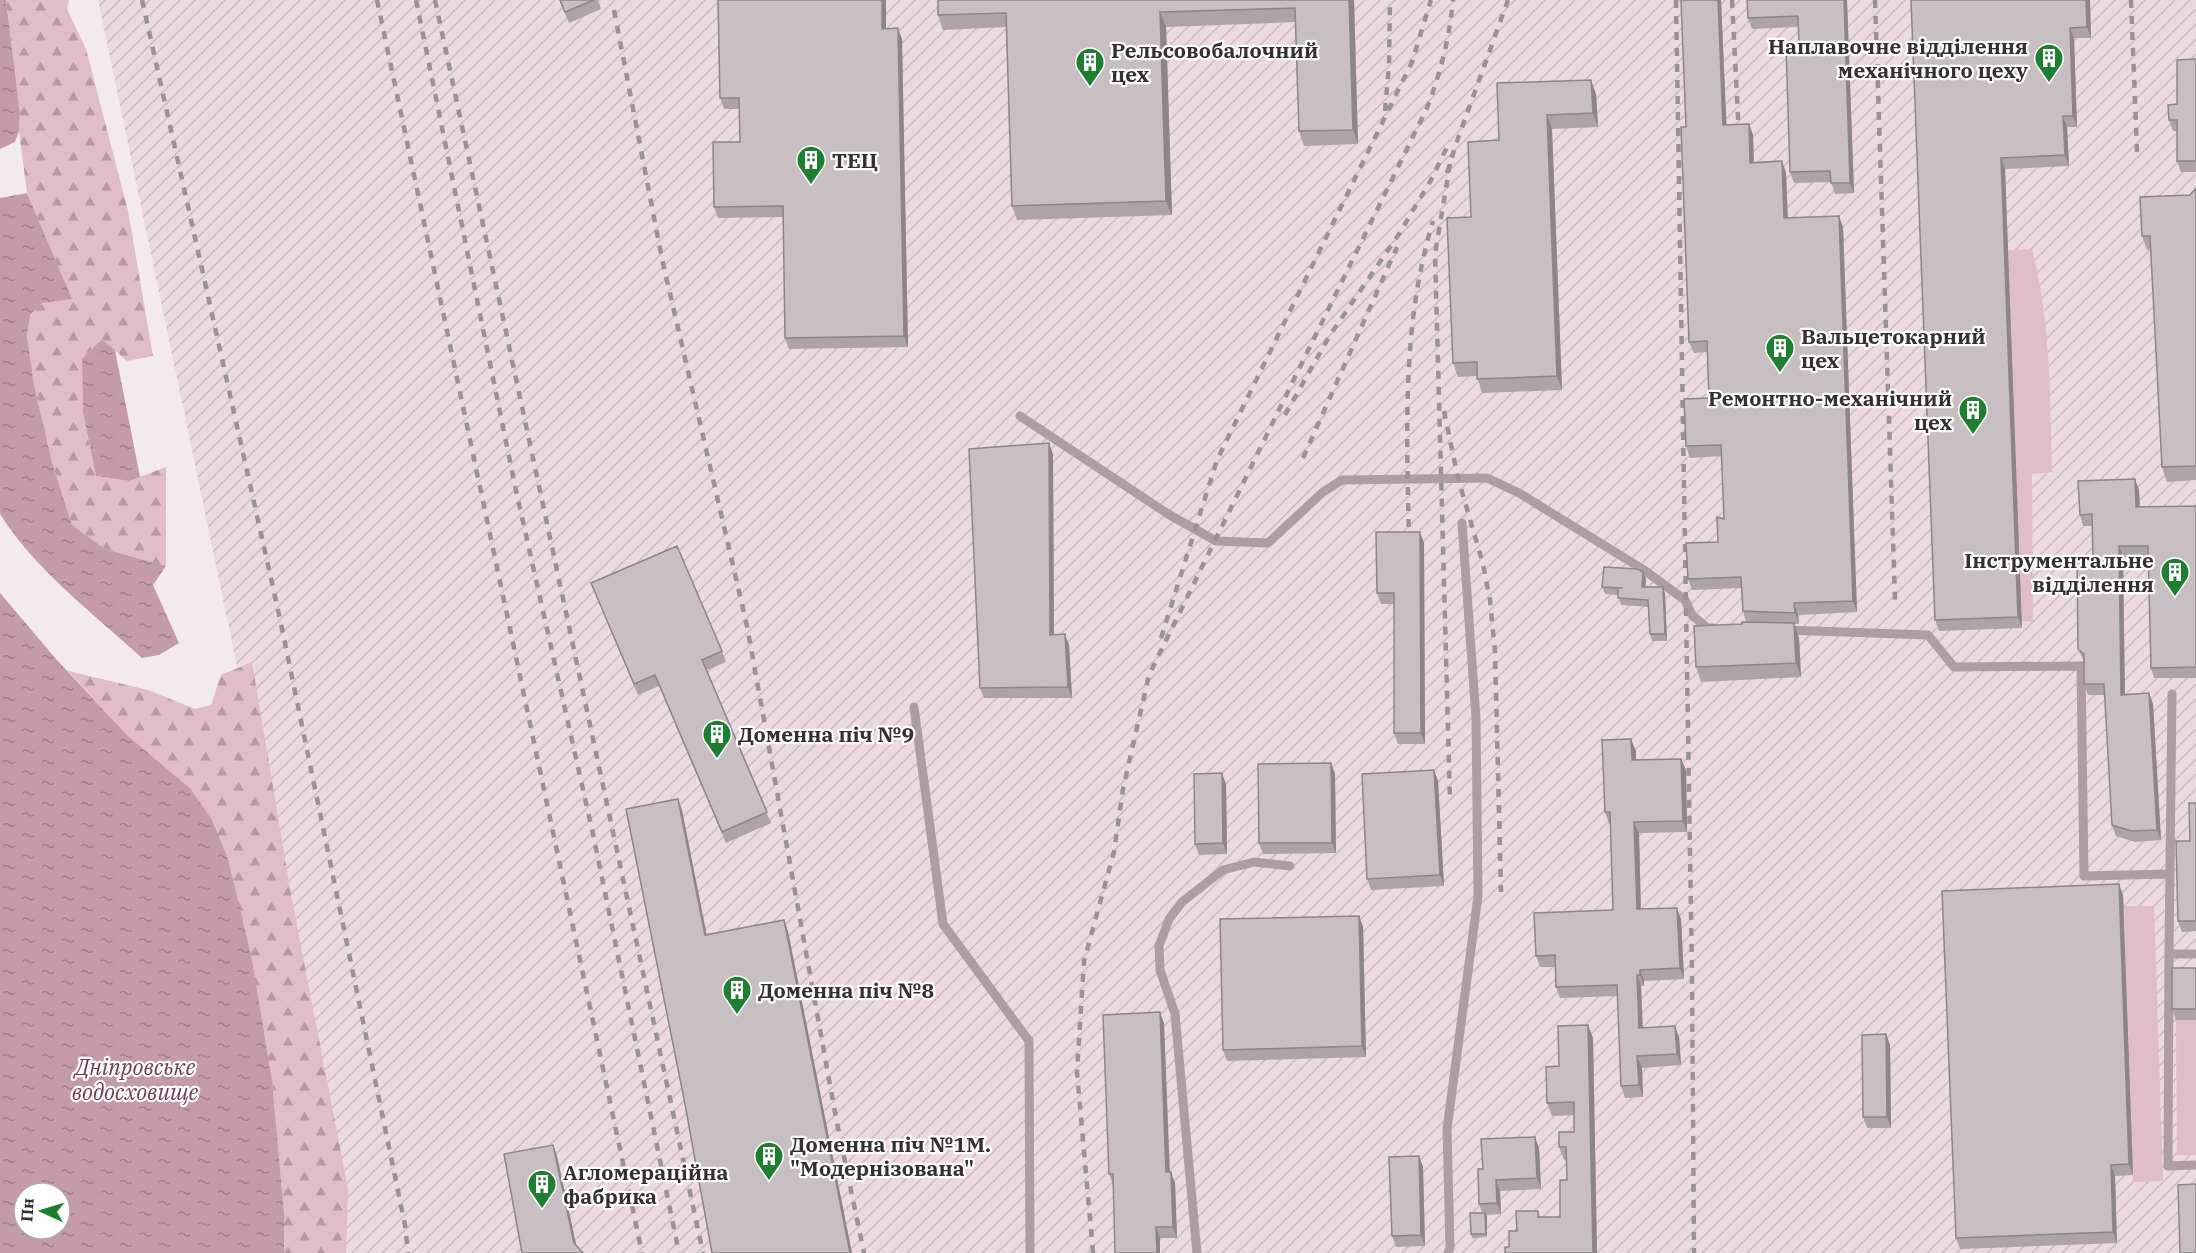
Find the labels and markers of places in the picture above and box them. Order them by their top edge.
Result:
place label: Наплавочне відділення механічного цеху [1768,32,2028,84]
place label: Рельсовобалочний цех [1111,36,1318,88]
building icon: Наплавочне відділення механічного цеху [2033,42,2065,84]
building icon: Рельсовобалочний цех [1074,46,1106,88]
building icon: ТЕЦ [795,144,827,186]
place label: ТЕЦ [832,146,878,174]
place label: Вальцетокарний цех [1801,322,1986,374]
building icon: Вальцетокарний цех [1764,332,1796,374]
place label: Ремонтно-механічний цех [1708,384,1953,436]
building icon: Ремонтно-механічний цех [1957,394,1989,436]
place label: Інструментальне відділення [1964,546,2154,598]
building icon: Інструментальне відділення [2159,556,2191,598]
building icon: Доменна піч №9 [701,718,733,760]
place label: Доменна піч №9 [738,720,914,748]
building icon: Доменна піч №8 [721,974,753,1016]
place label: Доменна піч №8 [758,976,934,1004]
place label: Доменна піч №1М. "Модернізована" [790,1130,991,1182]
building icon: Доменна піч №1М. "Модернізована" [753,1140,785,1182]
place label: Агломераційна фабрика [563,1158,728,1210]
building icon: Агломераційна фабрика [526,1168,558,1210]

